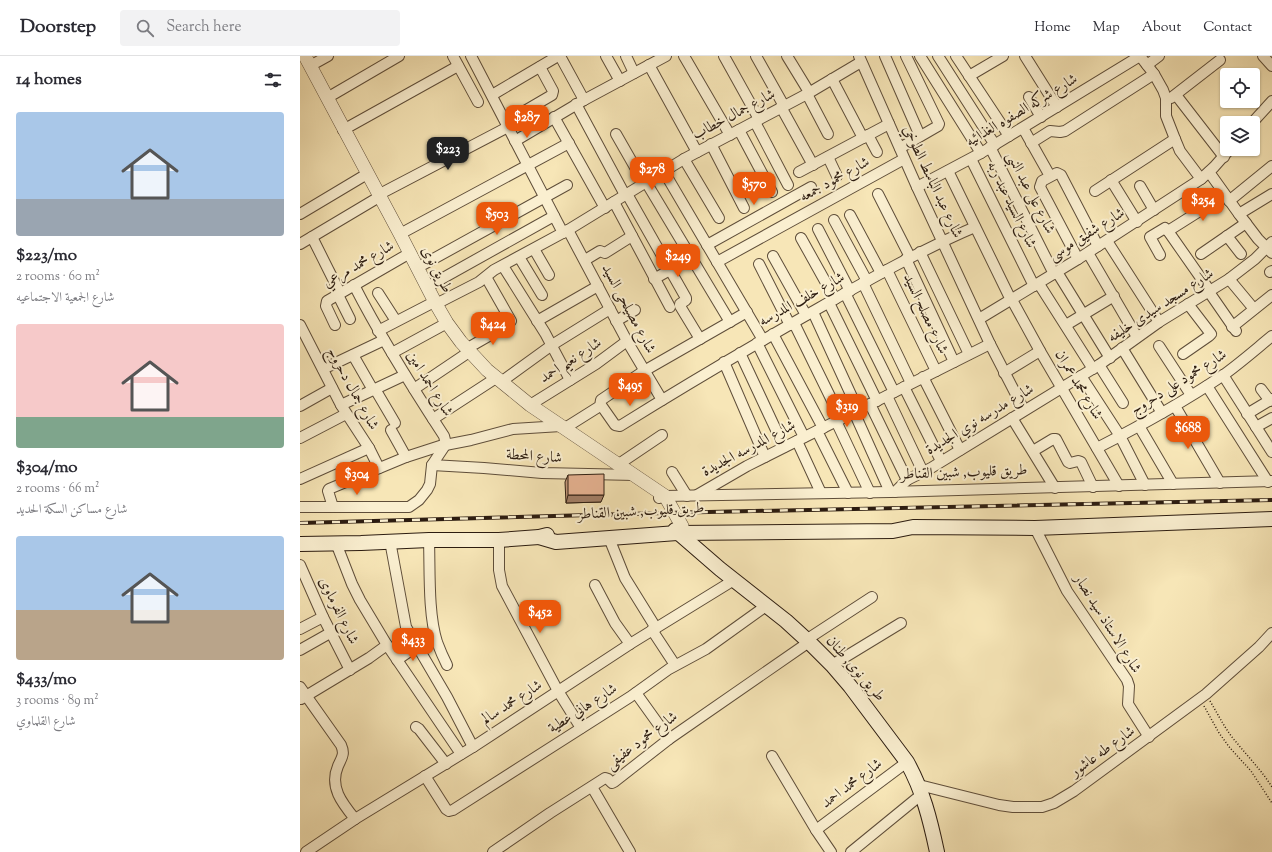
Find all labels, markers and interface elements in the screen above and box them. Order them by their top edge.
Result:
search box [120,10,400,46]
text: Doorstep [20,14,96,41]
icon: search [134,17,156,39]
text: Search here [166,17,241,38]
text: Home [1034,18,1071,38]
text: Map [1093,18,1120,38]
text: About [1142,18,1181,38]
text: Contact [1203,18,1252,38]
text: 14 homes [16,68,82,92]
map controls [1220,68,1260,156]
button: locate [1220,68,1260,108]
icon: filters [262,69,284,91]
street label: شارع شركه الصفوه الغذائيه [962,69,1083,154]
street label: شارع جمال خطاب [689,84,780,147]
pin: $287 [503,105,551,139]
text: $287 [514,109,540,127]
button: layers [1220,116,1260,156]
street label: شارع عبد الباسط الطوخي [896,122,967,242]
pin: $223 [424,137,472,171]
icon: home [114,138,186,210]
text: $223 [436,141,460,159]
street label: شارع على عبد النبى [999,148,1060,238]
street label: شارع محمود جمعه [796,152,874,209]
pin: $278 [628,157,676,191]
street label: شارع السيد عبد ربه [980,158,1041,252]
text: $278 [639,161,665,179]
pin: $570 [730,172,778,206]
text: $570 [742,176,766,194]
pin: $254 [1179,188,1227,222]
text: $254 [1191,192,1215,210]
pin: $503 [473,202,521,236]
street label: شارع شفيق موسى [1045,203,1130,268]
text: $503 [485,206,509,224]
street label: شارع محمد مرعي [320,236,399,295]
street label: طريق نوى [415,243,457,297]
text: $223/mo [16,244,77,268]
pin: $249 [654,244,702,278]
text: $249 [665,248,691,266]
street label: شارع مصيلحى السيد [595,260,660,358]
street label: شارع مسجد سيدى خليفه [1104,264,1219,349]
text: 2 rooms · 60 m² [16,268,100,286]
street label: شارع خلف المدرسه [755,268,849,333]
street label: شارع مصلح السيد [895,270,953,359]
text: شارع الجمعية الاجتماعيه [16,289,114,307]
pin: $424 [469,312,517,346]
text: $424 [480,316,506,334]
street label: شارع نعيم احمد [536,333,608,392]
street label: شارع جمال دحروج [320,344,383,435]
street label: شارع محمود على دحروج [1127,345,1232,422]
street label: شارع محمد عمران [1048,346,1107,424]
street label: شارع احمد امين [400,347,458,422]
icon: home [114,350,186,422]
pin: $495 [606,373,654,407]
text: $495 [618,377,642,395]
street label: شارع مدرسه نوي الجديدة [922,379,1039,462]
pin: $319 [823,394,871,428]
text: $319 [836,398,858,416]
street label: شارع المدرسه الجديدة [698,415,800,483]
pin: $688 [1164,416,1212,450]
text: $688 [1175,420,1201,438]
street label: شارع المحطة [505,445,563,470]
text: $304/mo [16,456,78,480]
street label: طريق قليوب, شبين القناطر [898,460,1028,486]
pin: $304 [333,462,381,496]
text: $304 [345,466,369,484]
text: 2 rooms · 66 m² [16,480,99,498]
street label: طريق قليوب, شبين القناطر [575,498,705,526]
text: شارع مساكن السكة الحديد [16,501,127,519]
icon: home [114,562,186,634]
street label: شارع الاستاذ سيد نصار [1066,569,1146,678]
street label: شارع الفرماوى [312,574,363,649]
pin: $452 [516,600,564,634]
text: $452 [528,604,552,622]
pin: $433 [389,628,437,662]
street label: طريق نوى, طنان [820,631,890,707]
text: $433 [401,632,425,650]
text: $433/mo [16,668,76,692]
street label: شارع محمد سالم [477,675,547,731]
street label: شارع هاني عطية [544,679,622,740]
text: 3 rooms · 89 m² [16,692,99,710]
street label: شارع محمود عفيفى [602,707,683,776]
text: شارع القلماوي [16,713,76,731]
street label: شارع طه عاشور [1065,721,1140,785]
street label: شارع محمد احمد [817,754,888,815]

